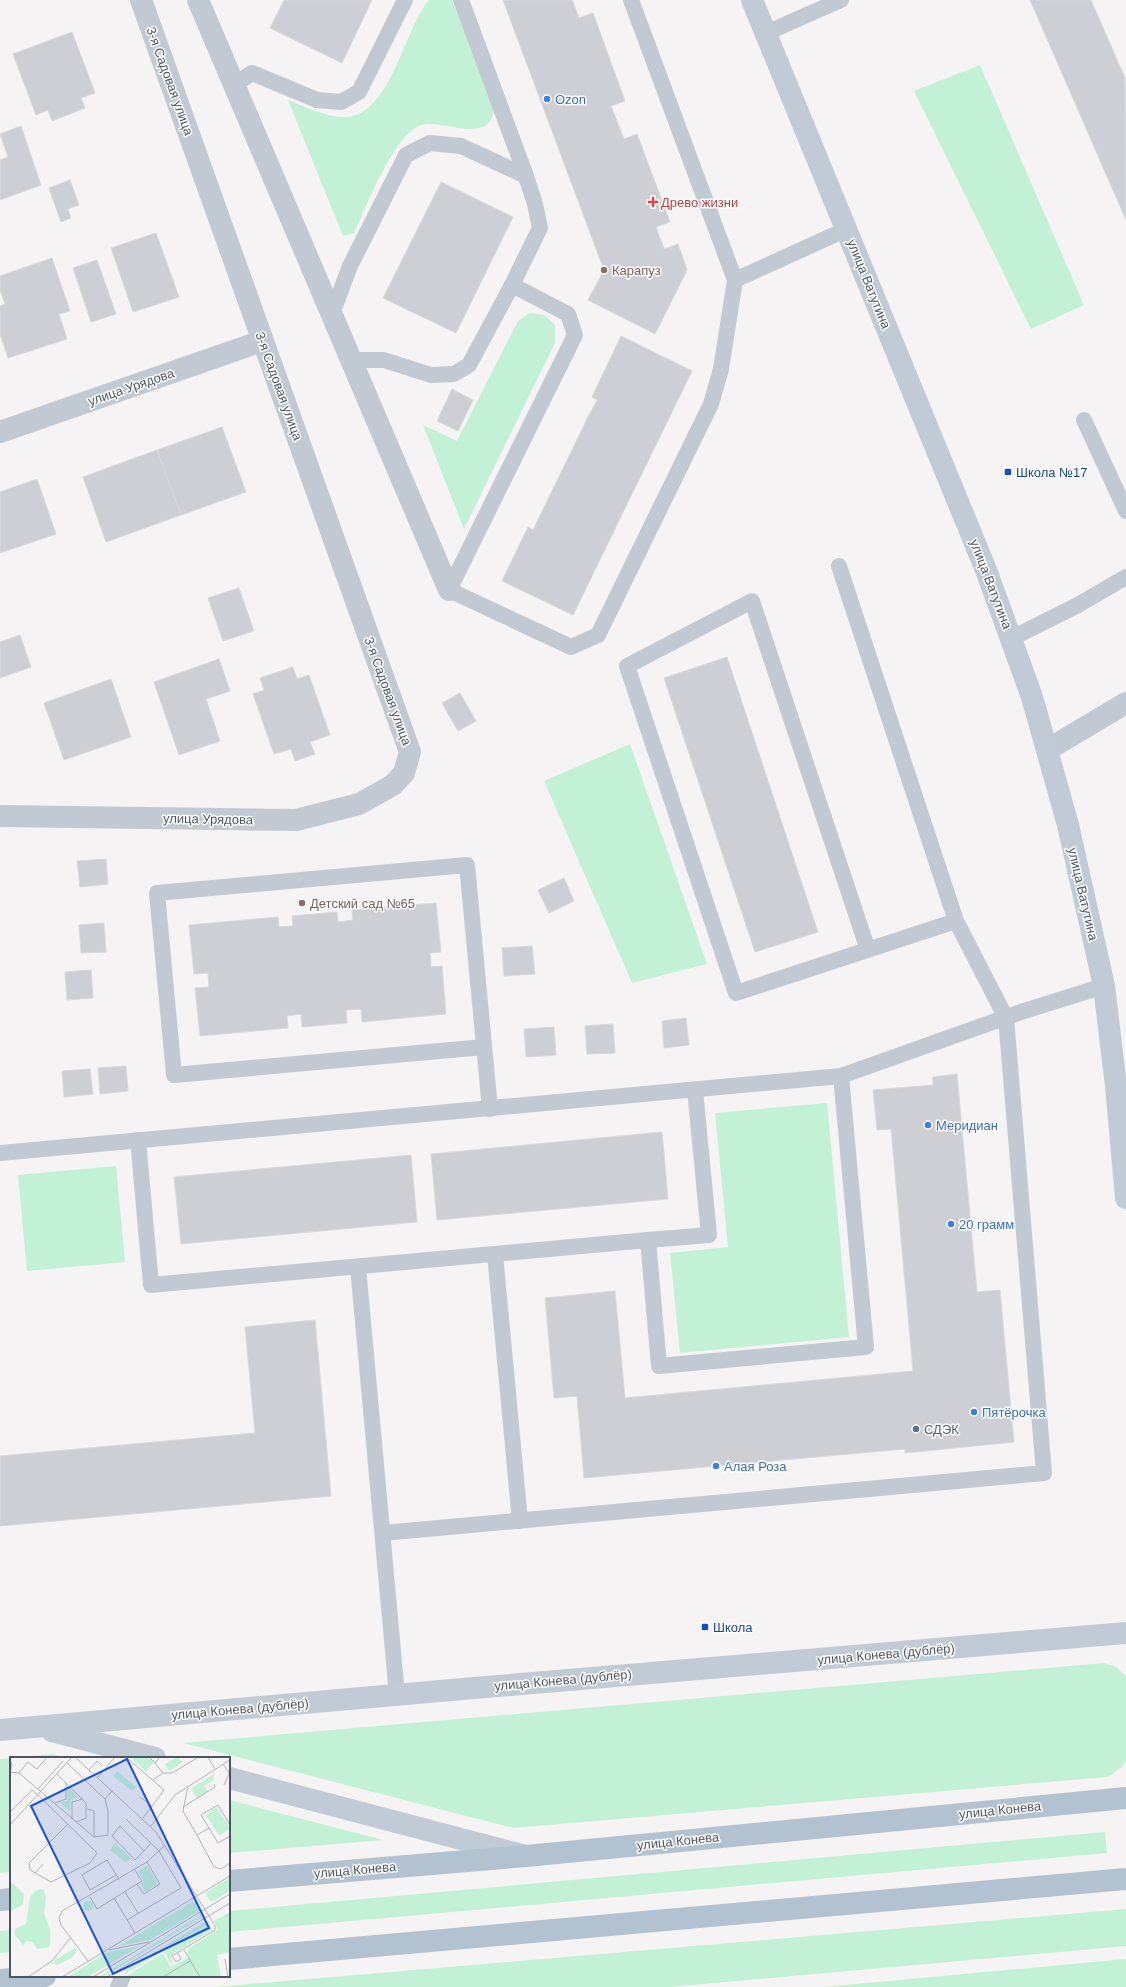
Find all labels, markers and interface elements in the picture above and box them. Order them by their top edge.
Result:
street label: 3-я Садовая улица [143,25,197,138]
place label: Ozon [555,92,586,107]
marker: Ozon [542,94,552,104]
place label: Древо жизни [661,195,738,210]
marker: Древо жизни [648,197,658,207]
street label: улица Ватутина [844,237,894,332]
place label: Карапуз [612,263,661,278]
marker: Карапуз [599,265,609,275]
street label: 3-я Садовая улица [252,330,306,443]
street label: улица Урядова [86,365,177,409]
place label: Школа №17 [1016,465,1088,480]
marker: Школа №17 [1003,467,1013,477]
street label: улица Ватутина [967,537,1015,632]
street label: 3-я Садовая улица [361,635,415,748]
street label: улица Урядова [163,811,254,827]
street label: улица Ватутина [1065,846,1101,943]
place label: Детский сад №65 [310,896,415,911]
marker: Детский сад №65 [297,898,307,908]
place label: Меридиан [936,1118,998,1133]
marker: Меридиан [923,1120,933,1130]
place label: 20 грамм [959,1217,1014,1232]
marker: 20 грамм [946,1219,956,1229]
place label: Пятёрочка [982,1405,1046,1420]
marker: Пятёрочка [969,1407,979,1417]
place label: СДЭК [924,1422,959,1437]
marker: СДЭК [911,1424,921,1434]
place label: Алая Роза [724,1459,787,1474]
marker: Алая Роза [711,1461,721,1471]
place label: Школа [713,1620,753,1635]
marker: Школа [700,1622,710,1632]
street label: улица Конева (дублёр) [817,1641,955,1667]
street label: улица Конева (дублёр) [494,1667,632,1693]
street label: улица Конева (дублёр) [171,1696,309,1722]
inset map [10,1757,230,1977]
street label: улица Конева [958,1798,1043,1822]
street label: улица Конева [636,1829,721,1853]
street label: улица Конева [313,1859,398,1881]

